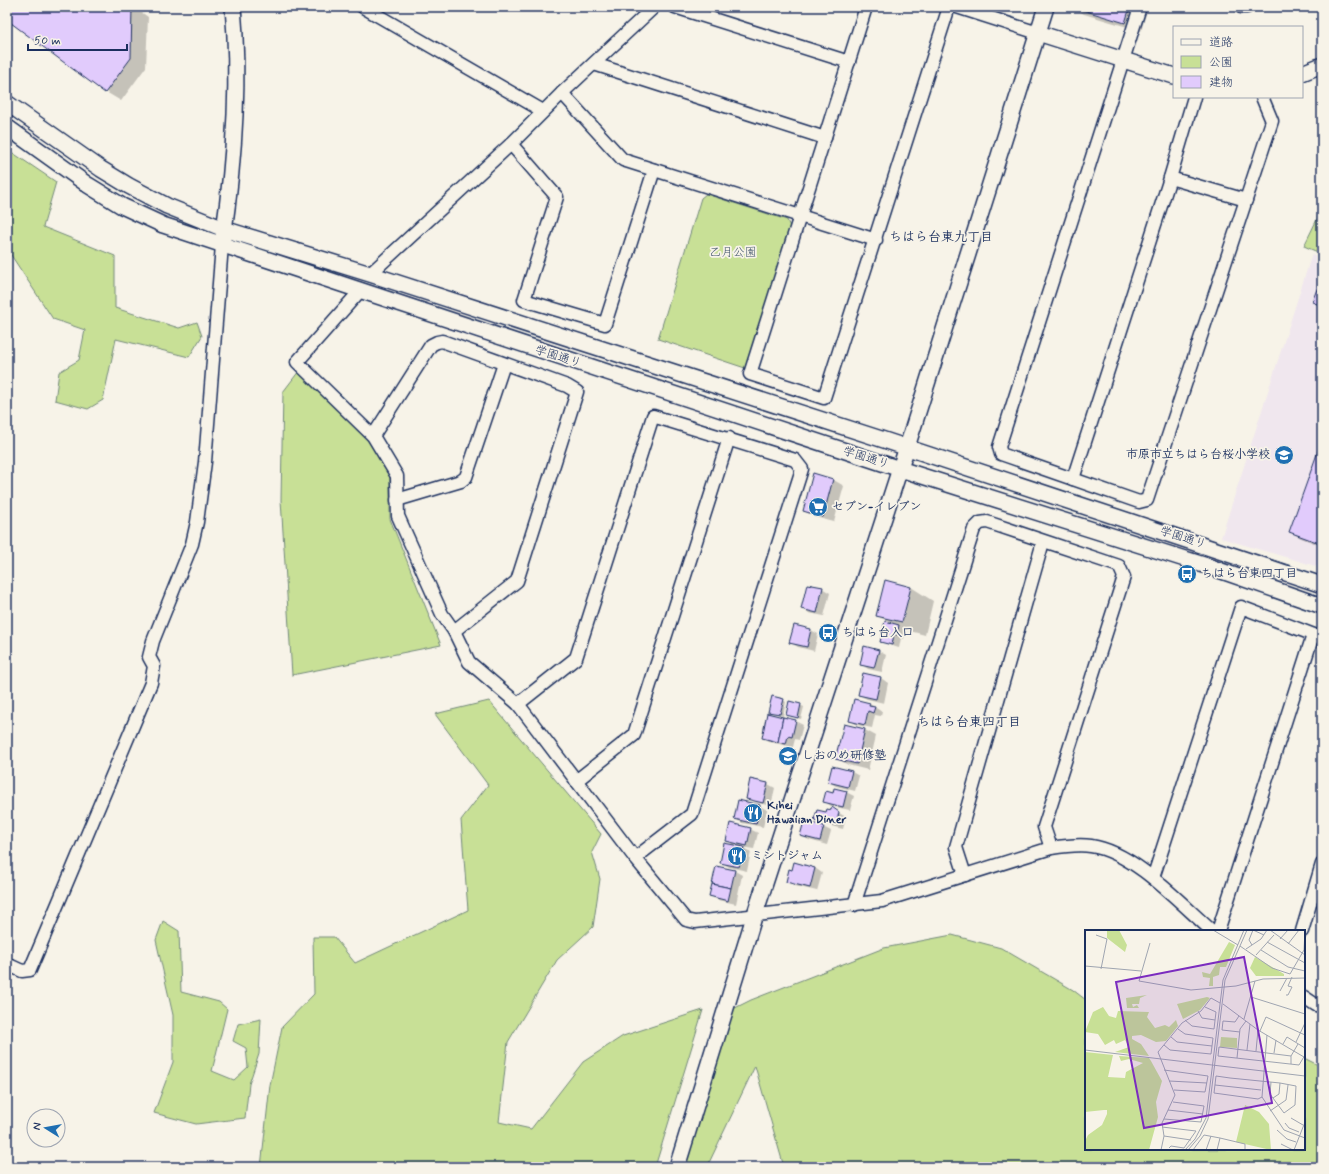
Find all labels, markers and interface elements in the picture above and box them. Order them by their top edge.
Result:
scale bar [28,26,127,52]
legend [1173,26,1303,98]
text: 50 m [34,33,61,49]
text: 道路 [1209,35,1233,51]
text: 公園 [1209,55,1233,71]
text: 建物 [1209,75,1233,91]
district label: ちはら台東九丁目 [889,229,993,246]
park label: 乙月公園 [709,245,757,261]
street label: 学園通り [533,342,583,372]
street label: 学園通り [841,443,891,473]
school or university icon: 市原市立ちはら台桜小学校 [1273,444,1295,466]
place label: 市原市立ちはら台桜小学校 [1126,447,1270,463]
supermarket icon: セブン-イレブン [807,496,829,518]
place label: セブン-イレブン [832,499,921,515]
street label: 学園通り [1158,523,1208,553]
bus stop icon: ちはら台東四丁目 [1176,563,1198,585]
place label: ちはら台東四丁目 [1201,566,1297,582]
bus stop icon: ちはら台入口 [817,622,839,644]
place label: ちはら台入口 [842,625,914,641]
district label: ちはら台東四丁目 [917,714,1021,731]
school or university icon: しおのめ研修塾 [777,745,799,767]
place label: しおのめ研修塾 [802,748,886,764]
place label: Kihei Hawaiian Diner [767,798,847,828]
restaurant icon: Kihei Hawaiian Diner [742,802,764,824]
restaurant icon: ミントジャム [726,845,748,867]
place label: ミントジャム [751,848,823,864]
inset map [1085,930,1305,1150]
north arrow [26,1108,66,1148]
text: N [30,1121,45,1131]

